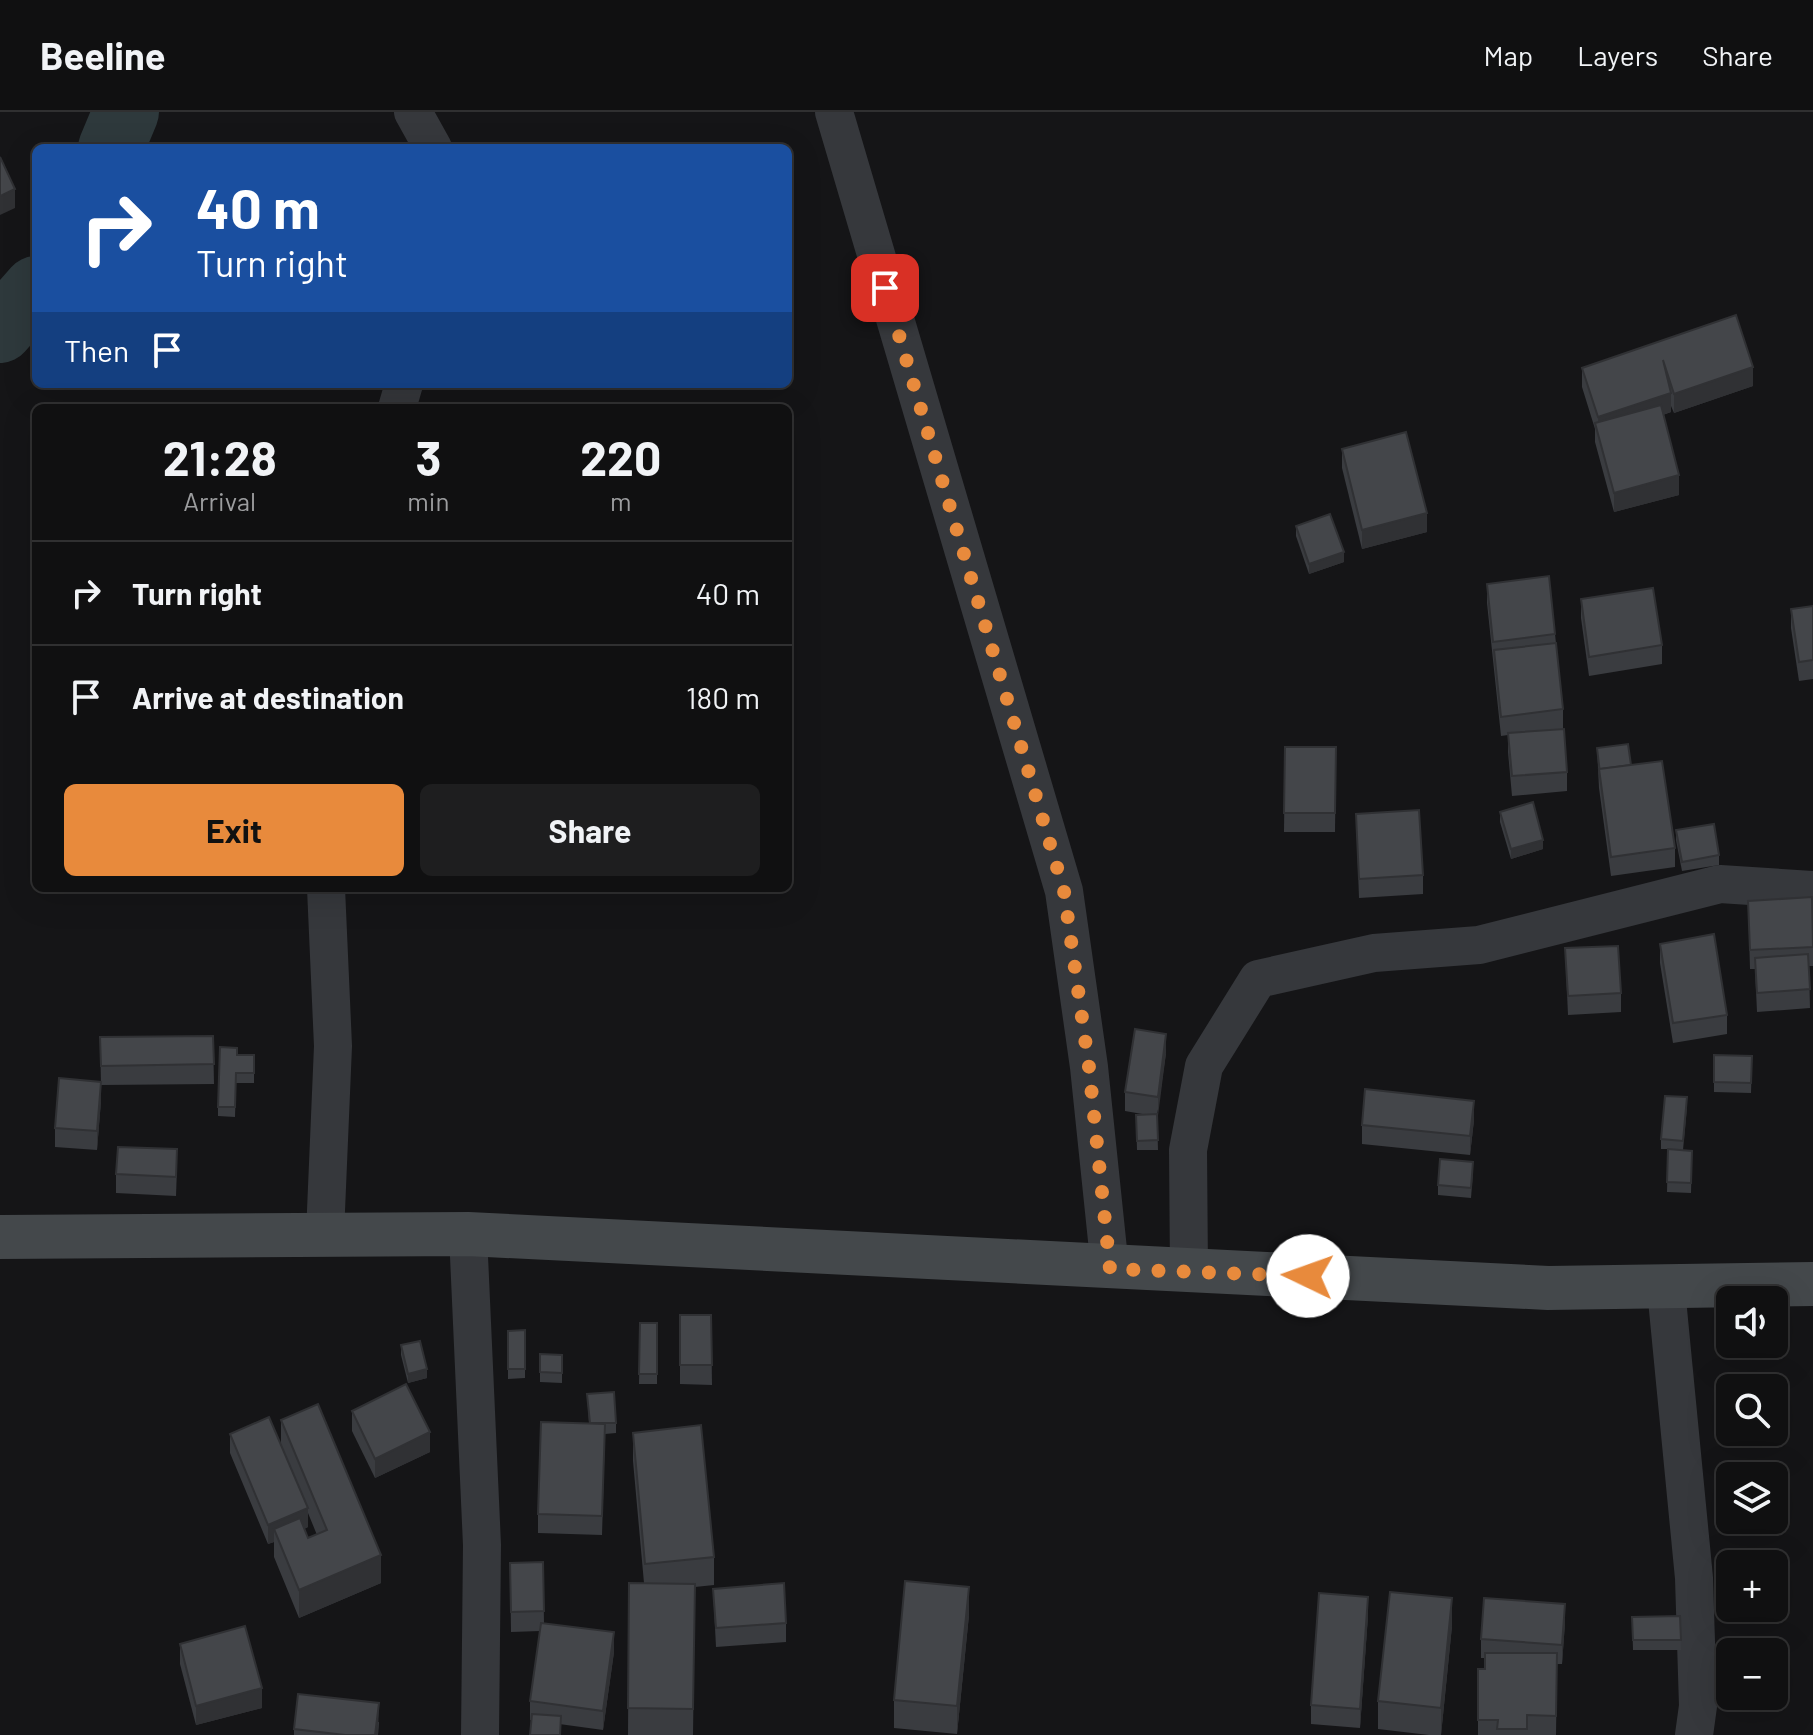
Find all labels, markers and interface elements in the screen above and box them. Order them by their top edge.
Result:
text: Beeline [40,32,165,78]
text: Map [1483,38,1533,72]
text: Layers [1577,38,1658,72]
text: Share [1702,38,1773,72]
text: 40 m [196,173,320,240]
icon: right [64,176,168,280]
text: Turn right [196,241,348,284]
pin [851,254,919,322]
icon: arrive [863,266,907,310]
icon: arrive [145,328,189,372]
text: Then [64,332,129,368]
text: 21:28 [163,428,277,486]
text: 3 [415,428,441,486]
text: 220 [580,428,661,486]
text: Arrival [183,485,256,516]
text: min [407,485,449,516]
text: m [610,485,631,516]
icon: right [64,571,108,615]
text: Turn right [132,575,262,611]
text: 40 m [696,575,760,611]
icon: arrive [64,675,108,719]
text: Arrive at destination [132,679,404,715]
text: 180 m [686,679,760,715]
button: Exit [64,784,404,876]
button: Share [420,784,760,876]
position arrow [1266,1234,1350,1318]
map controls [1716,1286,1788,1710]
button: sound [1716,1286,1788,1358]
button: search [1716,1374,1788,1446]
button: layers [1716,1462,1788,1534]
button: + [1716,1550,1788,1622]
button: − [1716,1638,1788,1710]

